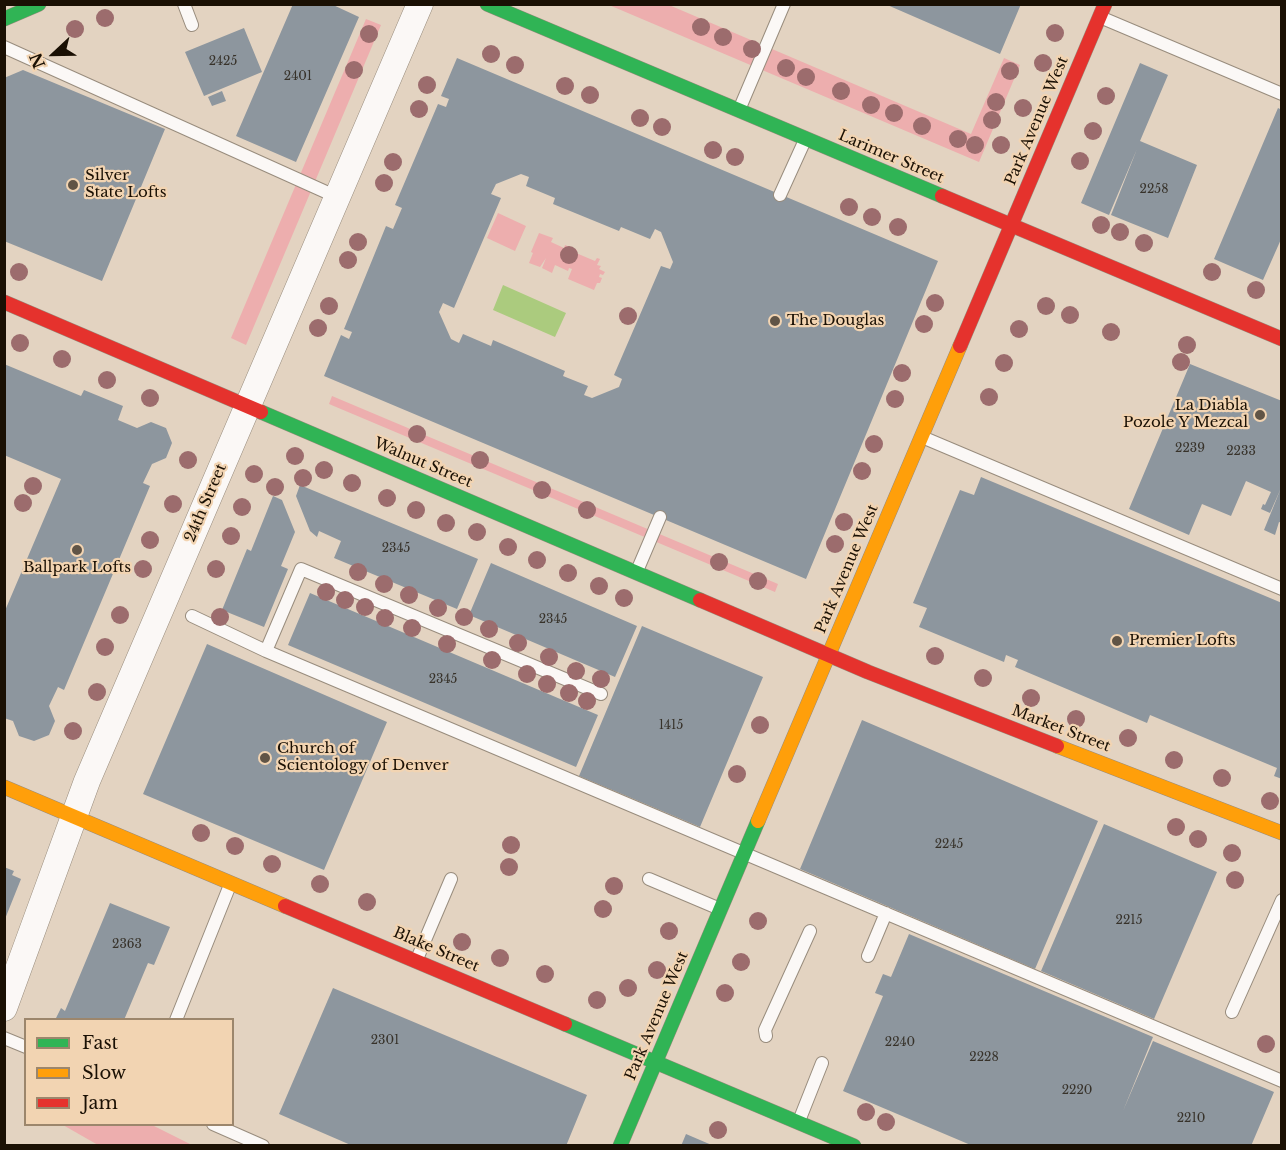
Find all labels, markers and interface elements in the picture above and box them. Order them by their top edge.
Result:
north arrow [24,24,84,84]
text: N [25,50,49,71]
street label: Park Avenue West [1002,54,1072,188]
house number: 2425 [209,55,237,69]
house number: 2401 [284,70,312,84]
street label: Larimer Street [836,127,946,187]
place label: Silver State Lofts [85,167,167,202]
marker: Silver State Lofts [66,178,80,192]
house number: 2258 [1140,183,1168,197]
place label: The Douglas [787,312,884,330]
marker: The Douglas [768,314,782,328]
place label: La Diabla Pozole Y Mezcal [1123,397,1248,432]
marker: La Diabla Pozole Y Mezcal [1253,408,1267,422]
street label: Walnut Street [371,434,475,492]
house number: 2239 [1175,442,1205,456]
house number: 2233 [1226,445,1256,459]
street label: 24th Street [181,461,231,545]
street label: Park Avenue West [812,502,882,636]
house number: 2345 [382,542,410,556]
marker: Ballpark Lofts [70,543,84,557]
place label: Ballpark Lofts [23,559,131,577]
house number: 2345 [539,613,567,627]
place label: Premier Lofts [1129,632,1236,650]
marker: Premier Lofts [1110,634,1124,648]
house number: 2345 [429,673,457,687]
street label: Market Street [1009,702,1113,756]
house number: 1415 [659,719,683,733]
place label: Church of Scientology of Denver [277,740,449,775]
marker: Church of Scientology of Denver [258,751,272,765]
house number: 2245 [935,838,963,852]
house number: 2215 [1116,914,1142,928]
street label: Blake Street [390,924,482,976]
house number: 2363 [112,938,142,952]
street label: Park Avenue West [622,949,692,1083]
legend [24,1018,234,1126]
text: Fast [82,1032,118,1054]
house number: 2301 [371,1034,399,1048]
house number: 2240 [885,1036,915,1050]
house number: 2228 [969,1051,999,1065]
text: Slow [82,1062,126,1084]
house number: 2220 [1062,1084,1092,1098]
text: Jam [82,1092,118,1114]
house number: 2210 [1177,1112,1205,1126]

